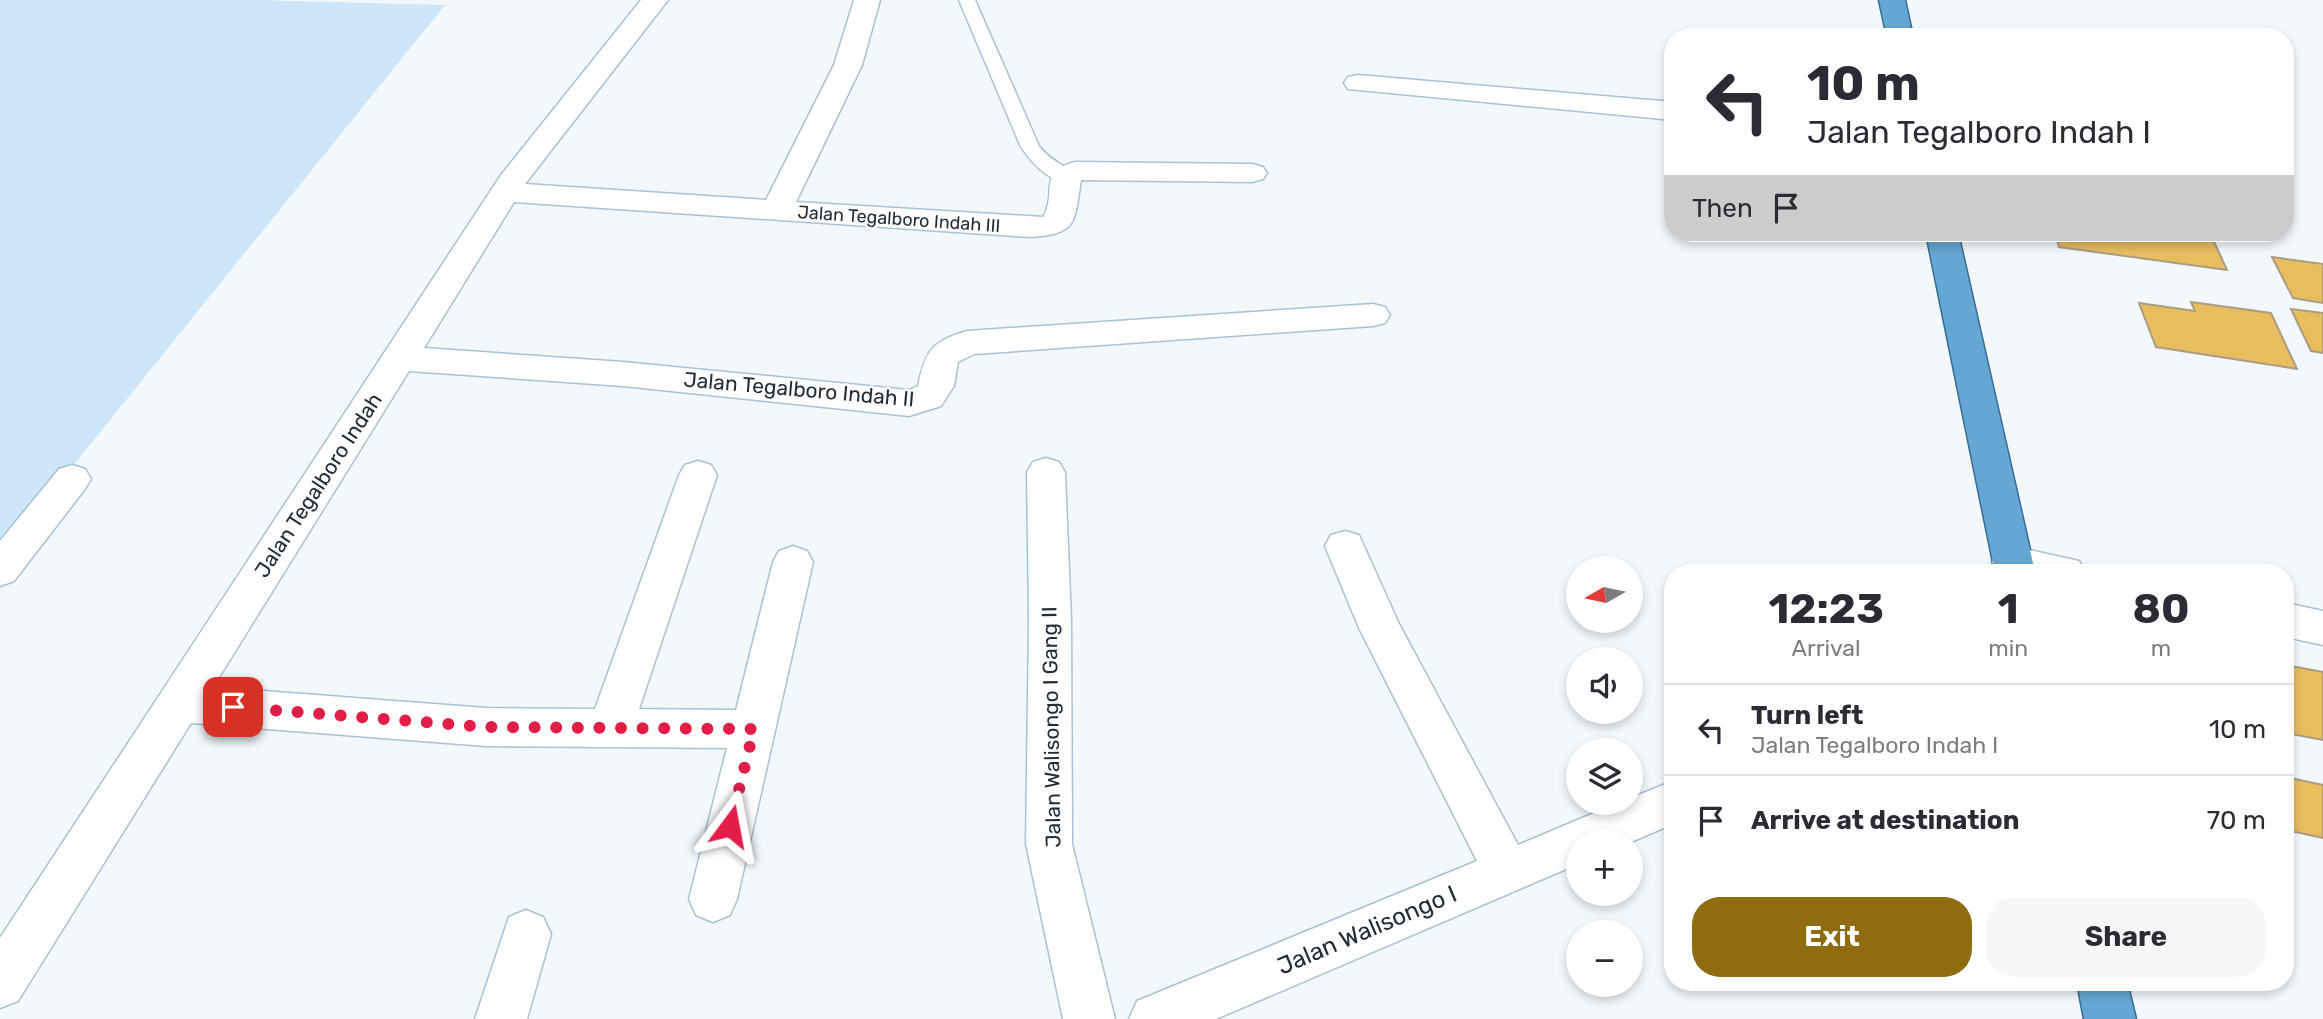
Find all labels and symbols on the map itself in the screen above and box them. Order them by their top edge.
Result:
street label: Jalan Tegalboro Indah III [797,201,1001,237]
street label: Jalan Tegalboro Indah II [683,366,915,412]
street label: Jalan Tegalboro Indah [249,388,387,582]
north arrow [1566,556,1643,634]
street label: Jalan Walisongo I Gang II [1036,606,1066,848]
pin [203,677,263,737]
position arrow [693,789,767,863]
street label: Jalan Walisongo I [1273,880,1461,980]

